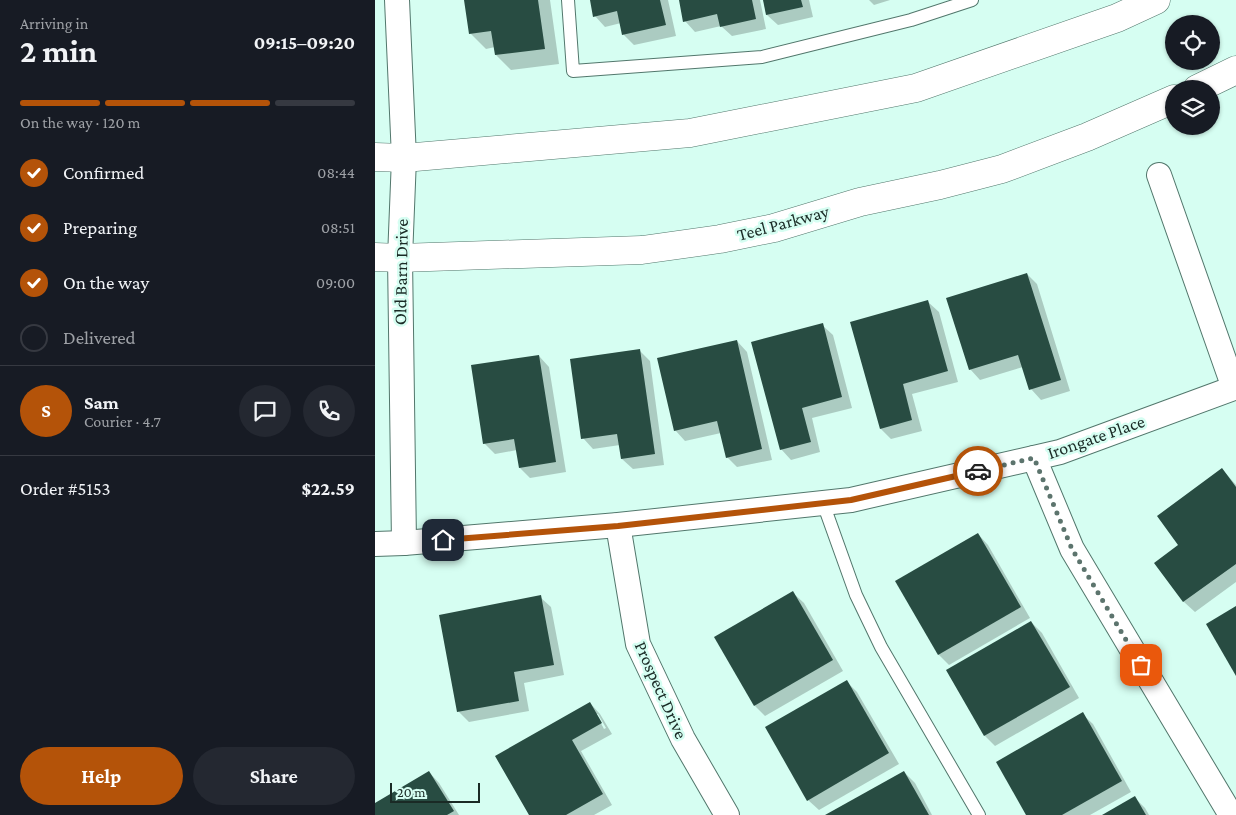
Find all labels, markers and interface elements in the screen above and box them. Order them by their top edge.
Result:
text: Arriving in [20,15,88,32]
map controls [1165,15,1220,135]
button: locate [1165,15,1220,70]
text: 09:15–09:20 [254,32,355,53]
text: 2 min [20,33,97,69]
button: layers [1165,80,1220,135]
text: On the way · 120 m [20,114,140,131]
icon: check [20,159,48,187]
text: Confirmed [63,162,144,183]
text: 08:44 [317,164,355,181]
street label: Teel Parkway [735,201,832,245]
icon: check [20,214,48,242]
text: Preparing [63,217,137,238]
text: 08:51 [321,219,355,236]
street label: Old Barn Drive [390,219,412,325]
icon: check [20,269,48,297]
text: On the way [63,272,149,293]
text: 09:00 [316,274,355,291]
text: Delivered [63,327,136,348]
button: chat [239,385,291,437]
button: phone [303,385,355,437]
text: Sam [84,392,119,413]
text: S [41,400,51,421]
street label: Irongate Place [1045,411,1147,463]
text: Courier · 4.7 [84,413,161,430]
courier [953,446,1003,496]
icon: car [964,457,992,485]
text: Order #5153 [20,478,110,499]
text: $22.59 [302,478,355,499]
pin [422,519,464,561]
icon: home [429,526,457,554]
street label: Prospect Drive [631,638,691,742]
pin [1120,644,1162,686]
icon: bag [1127,651,1155,679]
button: Help [20,747,183,805]
button: Share [193,747,355,805]
scale bar [390,780,480,803]
text: 20 m [397,784,425,800]

